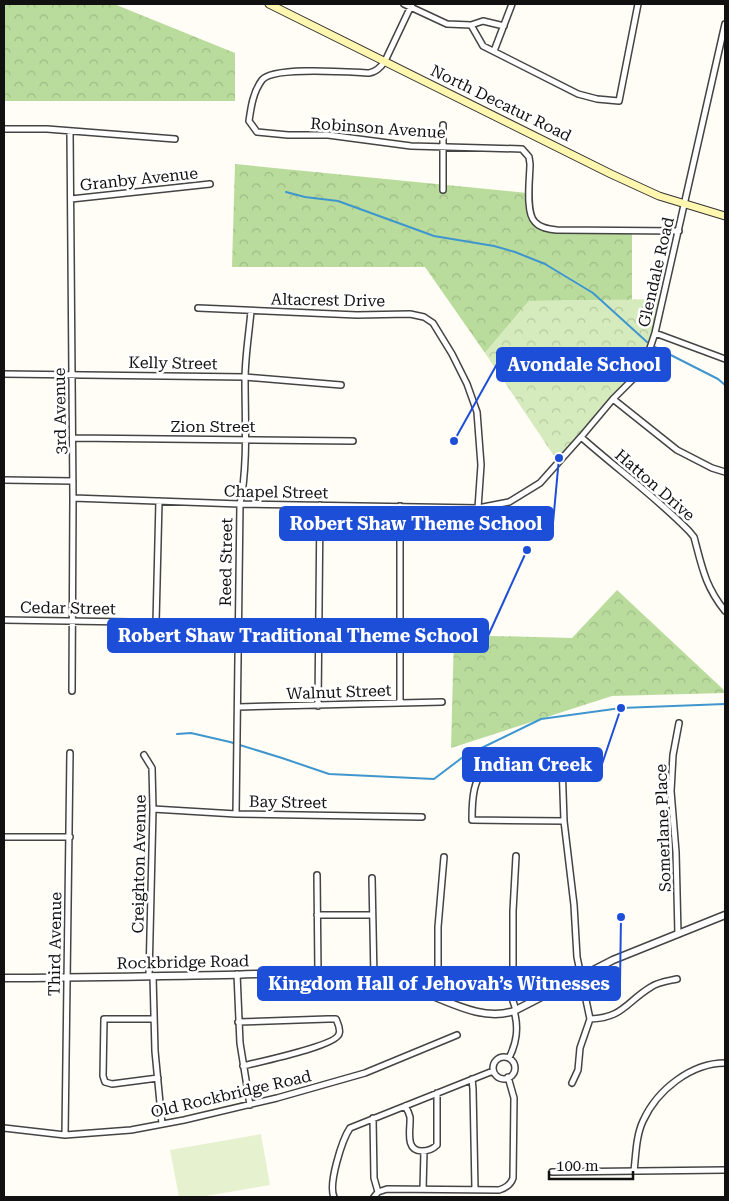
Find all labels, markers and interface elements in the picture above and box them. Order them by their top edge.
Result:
street label: North Decatur Road [427,61,575,145]
street label: Robinson Avenue [310,114,446,142]
street label: Granby Avenue [79,163,199,195]
street label: Glendale Road [634,215,678,329]
street label: Altacrest Drive [271,290,386,310]
callout: Avondale School [497,348,670,381]
street label: Kelly Street [128,353,218,373]
text: Avondale School [507,354,661,375]
street label: 3rd Avenue [50,367,70,455]
street label: Zion Street [170,417,256,436]
street label: Hatton Drive [611,445,699,525]
street label: Chapel Street [224,482,328,502]
callout: Robert Shaw Theme School [280,507,553,540]
text: Robert Shaw Theme School [290,513,542,534]
street label: Reed Street [216,517,236,607]
street label: Cedar Street [20,598,116,618]
callout: Robert Shaw Traditional Theme School [108,619,488,652]
text: Robert Shaw Traditional Theme School [118,625,478,646]
street label: Walnut Street [286,681,392,703]
callout: Indian Creek [463,748,602,781]
text: Indian Creek [474,754,593,775]
street label: Somerlane Place [651,763,675,892]
street label: Bay Street [249,792,327,812]
street label: Creighton Avenue [128,794,150,933]
street label: Third Avenue [45,892,65,996]
street label: Rockbridge Road [117,951,249,973]
callout: Kingdom Hall of Jehovah’s Witnesses [258,967,620,1000]
text: Kingdom Hall of Jehovah’s Witnesses [268,973,610,994]
street label: Old Rockbridge Road [149,1066,313,1122]
scale bar [549,1148,633,1180]
text: 100 m [556,1157,599,1175]

